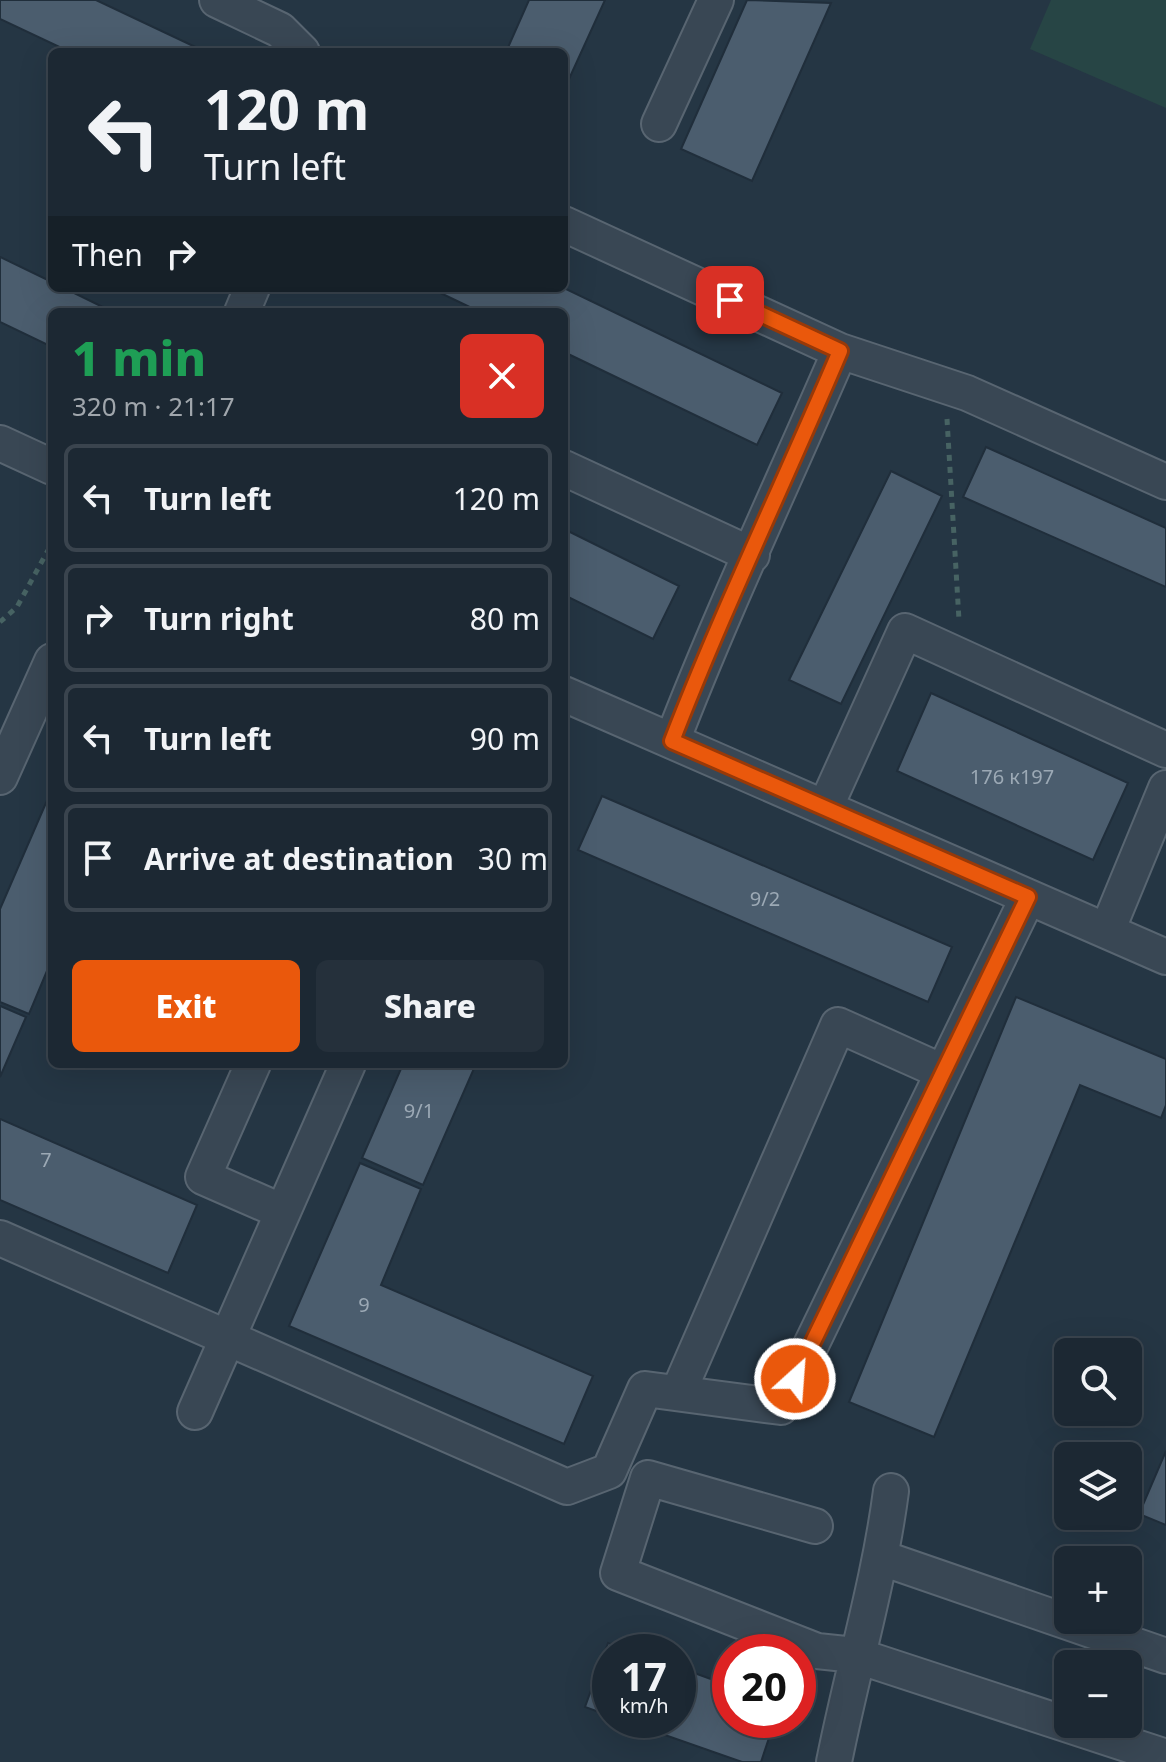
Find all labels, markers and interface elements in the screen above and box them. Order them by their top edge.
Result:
text: 120 m [204,70,369,146]
icon: left [72,80,176,184]
text: Turn left [204,142,346,191]
icon: right [159,232,203,276]
text: Then [72,234,143,275]
pin [696,266,764,334]
icon: arrive [708,278,752,322]
text: 1 min [72,325,206,390]
button: close [460,334,544,418]
text: 320 m · 21:17 [72,388,235,424]
icon: left [76,476,120,520]
text: Turn left [144,478,272,519]
text: 120 m [453,478,540,519]
icon: right [76,596,120,640]
text: Turn right [144,598,294,639]
text: 80 m [470,598,540,639]
icon: left [76,716,120,760]
text: Turn left [144,718,272,759]
text: 90 m [470,718,540,759]
house number: 176 к197 [970,763,1054,790]
icon: arrive [76,836,120,880]
text: Arrive at destination [144,838,454,879]
text: 30 m [478,838,548,879]
house number: 9/2 [750,885,780,912]
button: Exit [72,960,300,1052]
button: Share [316,960,544,1052]
house number: 9/1 [404,1097,434,1124]
house number: 7 [40,1146,52,1173]
house number: 9 [358,1291,370,1318]
position arrow [753,1337,837,1421]
map controls [1054,1338,1142,1738]
button: search [1054,1338,1142,1426]
button: layers [1054,1442,1142,1530]
button: + [1054,1546,1142,1634]
speed limit sign: 20 [712,1634,816,1738]
text: 17 [621,1648,667,1703]
button: − [1054,1650,1142,1738]
text: km/h [619,1692,669,1719]

